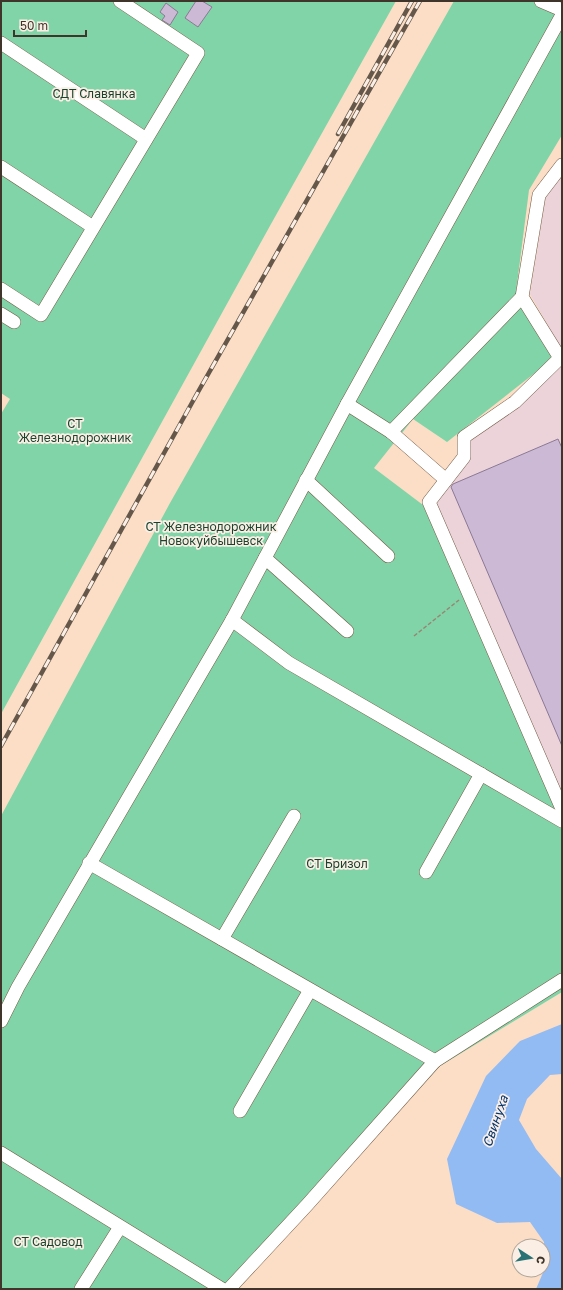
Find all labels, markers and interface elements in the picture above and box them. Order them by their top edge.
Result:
scale bar [14,12,86,38]
text: 50 m [20,18,48,33]
park label: СДТ Славянка [53,86,135,101]
park label: СТ Железнодорожник [19,416,131,445]
park label: СТ Железнодорожник Новокуйбышевск [145,519,277,548]
park label: СТ Бризол [306,856,368,871]
water label: Свинуха [479,1092,512,1149]
park label: СТ Садовод [14,1234,82,1249]
north arrow [511,1238,551,1278]
text: С [534,1255,548,1266]

